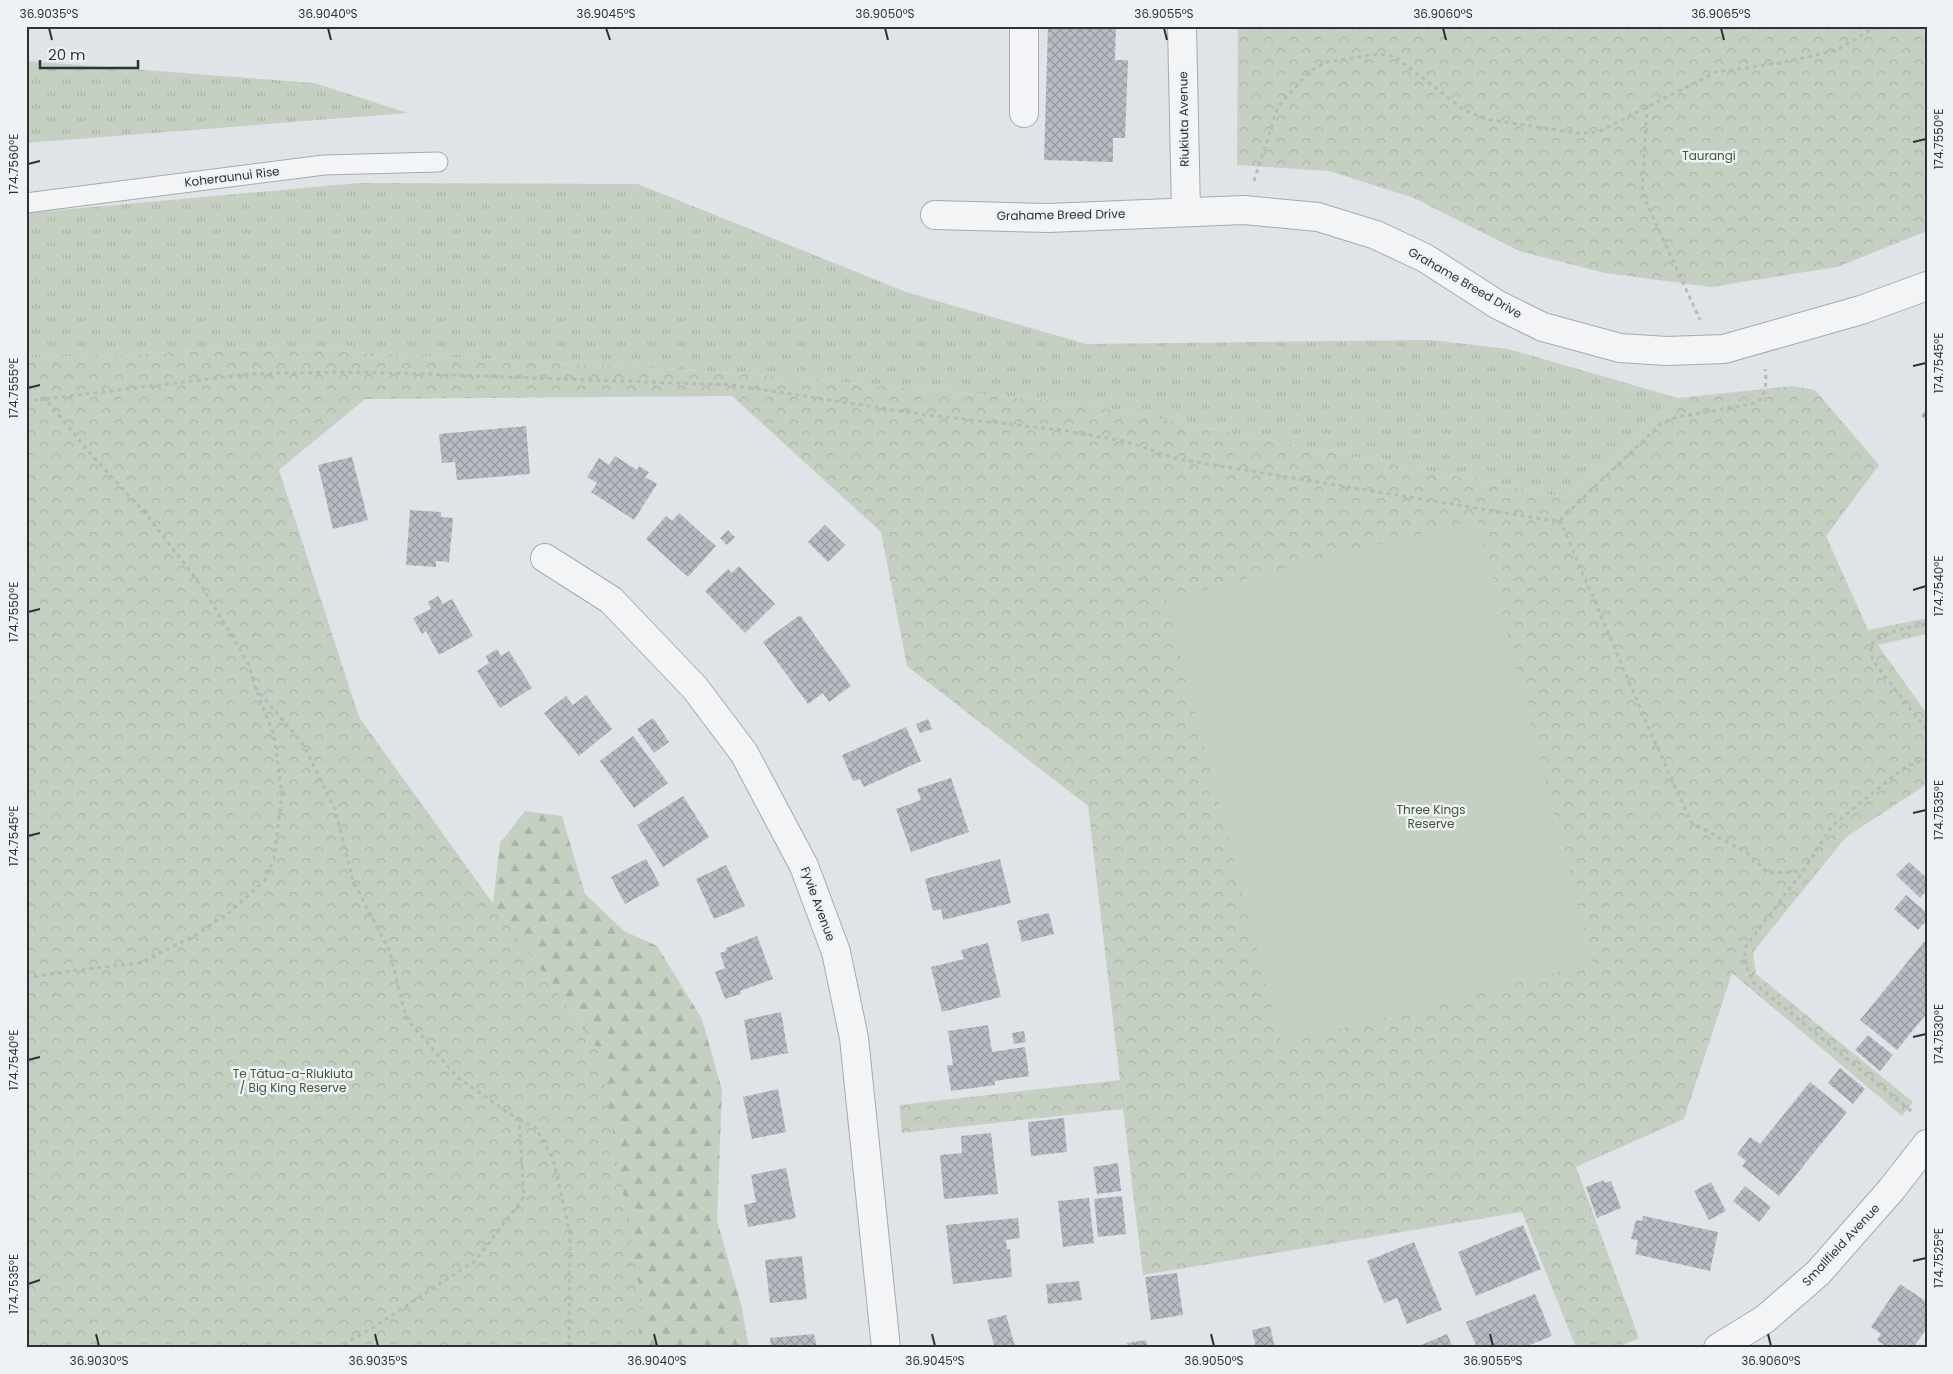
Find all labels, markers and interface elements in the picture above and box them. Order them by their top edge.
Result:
text: 36.9035°S [20,5,78,22]
text: 36.9040°S [298,5,358,22]
text: 36.9045°S [576,5,636,22]
text: 36.9050°S [855,5,915,22]
text: 36.9055°S [1134,5,1194,22]
text: 36.9060°S [1413,5,1473,22]
text: 36.9065°S [1691,5,1751,22]
scale bar [40,38,138,70]
text: 20 m [48,44,86,65]
street label: Riukiuta Avenue [1174,71,1193,167]
text: 174.7550°E [1930,109,1947,169]
text: 174.7560°E [5,134,22,194]
park label: Taurangi [1682,147,1736,164]
street label: Koheraunui Rise [183,162,280,191]
street label: Grahame Breed Drive [996,205,1126,224]
street label: Grahame Breed Drive [1405,243,1525,322]
text: 174.7545°E [1930,333,1947,393]
text: 174.7555°E [5,358,22,418]
text: 174.7540°E [1930,556,1947,616]
text: 174.7550°E [5,582,22,642]
text: 174.7535°E [1930,780,1947,840]
park label: Three Kings Reserve [1397,801,1465,832]
text: 174.7545°E [5,806,22,866]
street label: Fyvie Avenue [797,864,840,943]
text: 174.7530°E [1930,1004,1947,1064]
text: 174.7540°E [5,1030,22,1090]
park label: Te Tātua-a-Riukiuta / Big King Reserve [233,1065,353,1096]
street label: Smallfield Avenue [1798,1200,1883,1290]
text: 174.7525°E [1930,1228,1947,1288]
text: 174.7535°E [5,1254,22,1314]
text: 36.9030°S [70,1352,128,1369]
text: 36.9035°S [349,1352,407,1369]
text: 36.9040°S [627,1352,687,1369]
text: 36.9045°S [905,1352,965,1369]
text: 36.9050°S [1184,1352,1244,1369]
text: 36.9055°S [1463,1352,1523,1369]
text: 36.9060°S [1741,1352,1801,1369]

